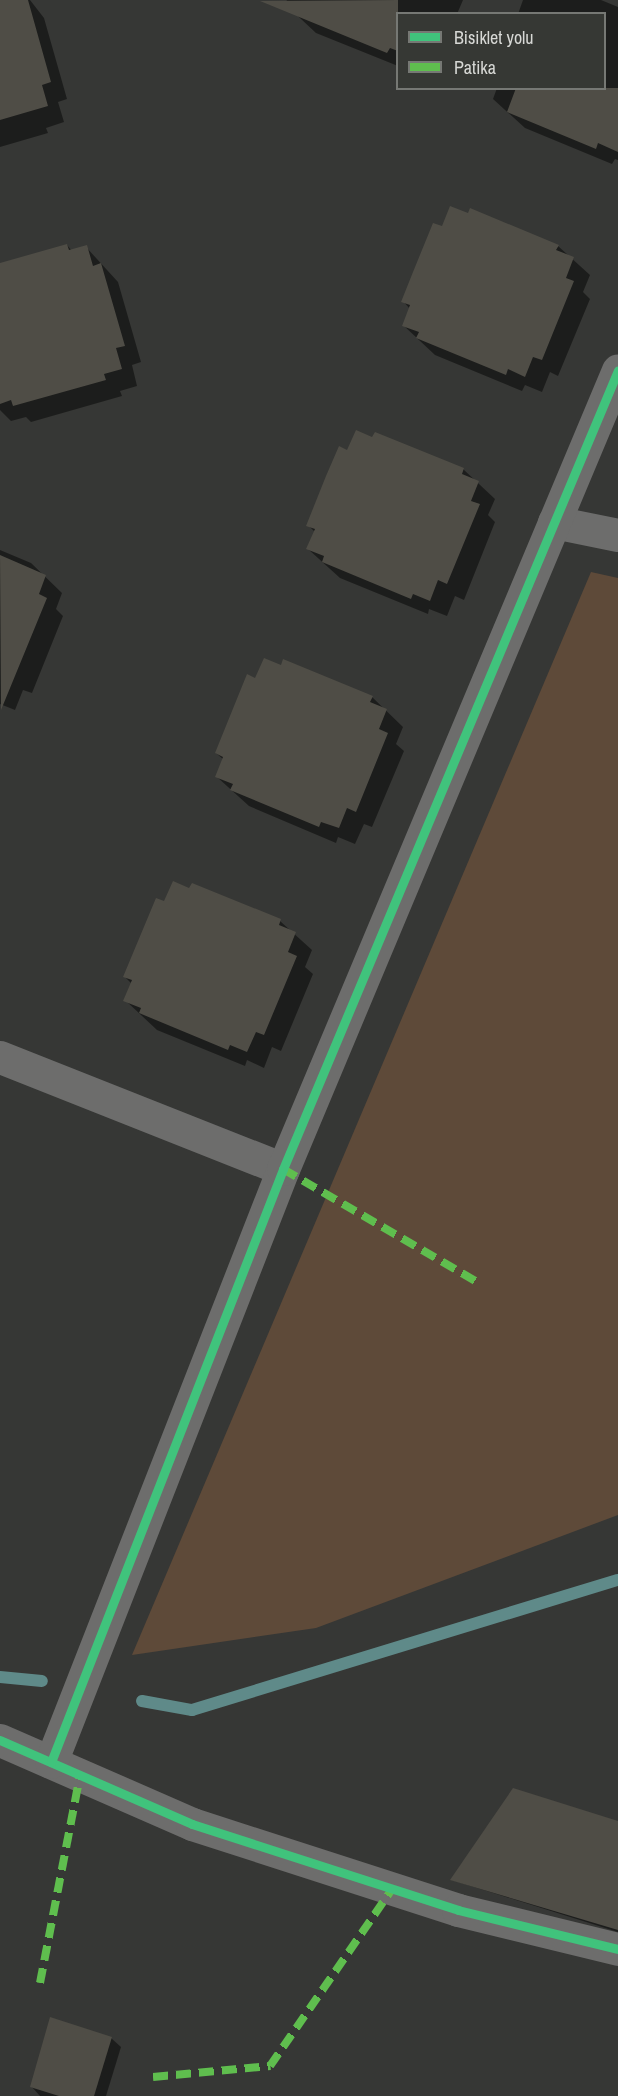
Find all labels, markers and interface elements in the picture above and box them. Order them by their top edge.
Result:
legend [396,12,606,90]
text: Bisiklet yolu [454,25,534,50]
text: Patika [454,55,496,80]

